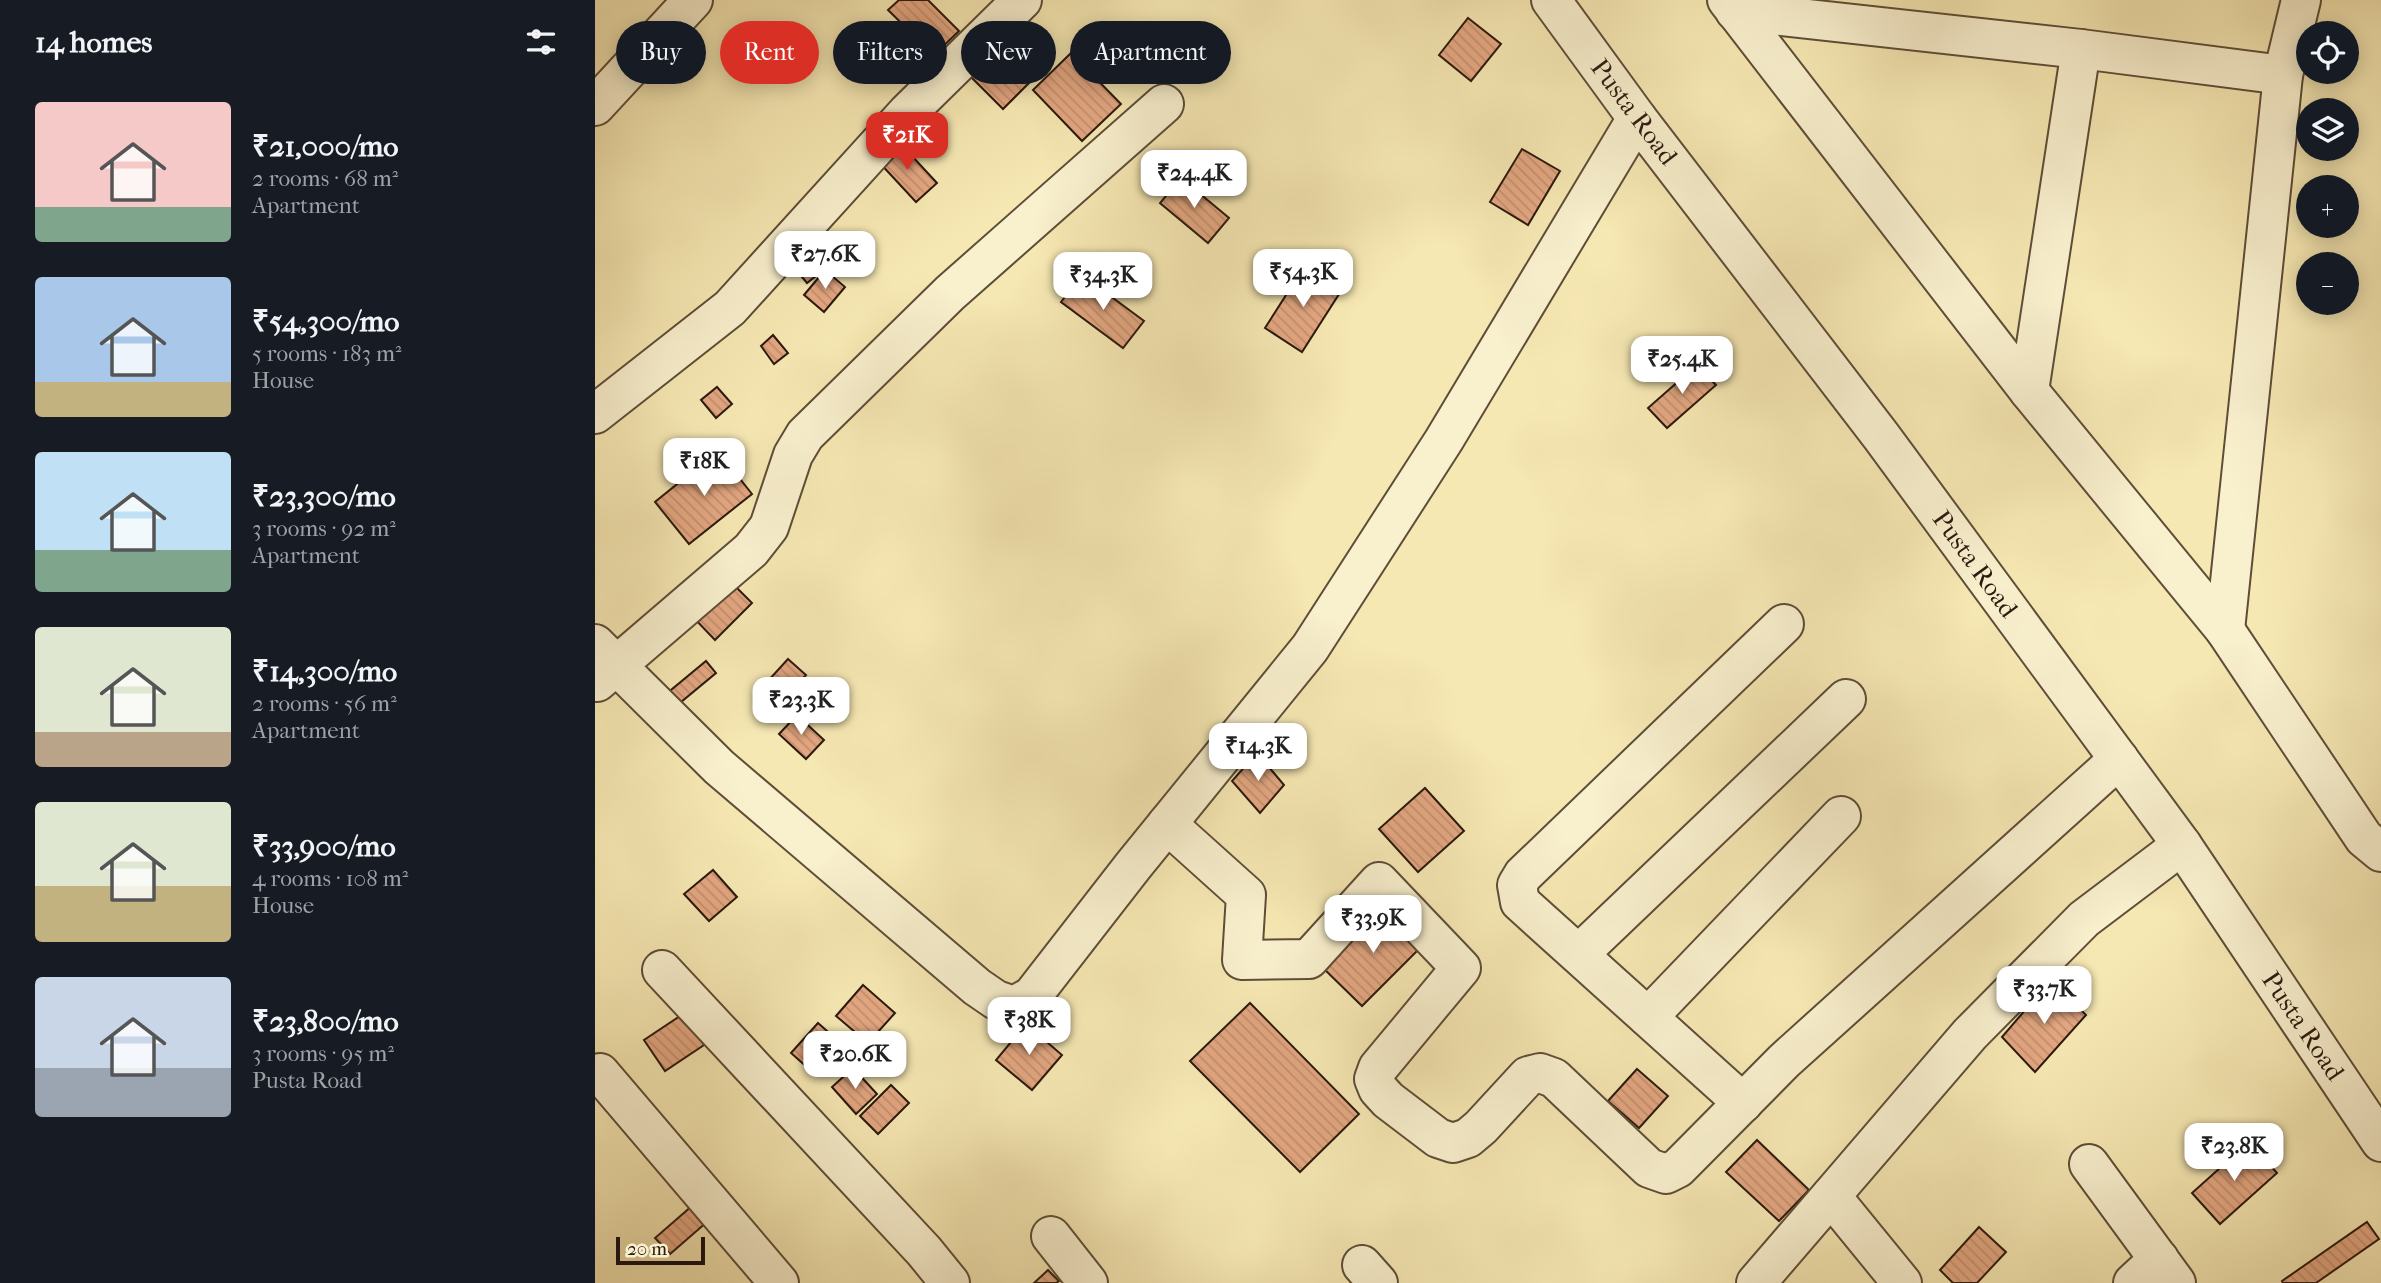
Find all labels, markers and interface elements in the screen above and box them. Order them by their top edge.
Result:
chip: Buy [616,21,706,84]
chip: Rent [720,21,819,84]
chip: Filters [833,21,947,84]
chip: New [961,21,1056,84]
chip: Apartment [1070,21,1231,84]
map controls [2296,21,2359,315]
button: locate [2296,21,2359,84]
icon: filters [522,23,560,61]
text: 14 homes [35,25,152,60]
street label: Pusta Road [1584,53,1684,172]
button: layers [2296,98,2359,161]
pin: ₹21K [866,113,948,172]
text: ₹21K [882,121,932,148]
text: ₹21,000/mo [252,129,399,164]
icon: home [91,130,175,214]
pin: ₹24.4K [1137,150,1251,210]
text: ₹24.4K [1157,159,1231,186]
text: 2 rooms · 68 m² [252,165,398,192]
button: + [2296,175,2359,238]
text: Apartment [252,192,360,219]
pin: ₹27.6K [768,232,882,291]
text: ₹27.6K [790,240,860,267]
pin: ₹54.3K [1246,250,1360,309]
pin: ₹34.3K [1046,252,1160,312]
button: − [2296,252,2359,315]
text: ₹54.3K [1269,258,1337,285]
text: ₹34.3K [1069,261,1137,288]
text: ₹54,300/mo [252,304,399,339]
icon: home [91,305,175,389]
pin: ₹25.4K [1625,336,1739,396]
text: 5 rooms · 183 m² [252,340,402,367]
text: ₹25.4K [1647,345,1717,372]
text: House [252,367,314,394]
pin: ₹18K [663,438,745,498]
text: ₹18K [679,447,729,474]
text: ₹23,300/mo [252,479,396,514]
icon: home [91,480,175,564]
street label: Pusta Road [1926,504,2025,624]
text: 3 rooms · 92 m² [252,515,396,542]
text: Apartment [252,542,360,569]
text: ₹14,300/mo [252,654,397,689]
icon: home [91,655,175,739]
pin: ₹23.3K [744,678,858,737]
text: ₹23.3K [769,686,834,713]
text: 2 rooms · 56 m² [252,690,397,717]
text: Apartment [252,717,360,744]
pin: ₹14.3K [1201,724,1315,783]
text: ₹14.3K [1225,732,1291,759]
text: ₹33,900/mo [252,829,396,864]
icon: home [91,830,175,914]
text: 4 rooms · 108 m² [252,865,408,892]
text: House [252,892,314,919]
pin: ₹33.9K [1316,895,1430,955]
text: ₹33.9K [1341,904,1405,931]
street label: Pusta Road [2255,966,2351,1087]
pin: ₹33.7K [1987,967,2101,1026]
text: ₹33.7K [2013,975,2076,1002]
pin: ₹38K [988,998,1070,1057]
text: ₹23,800/mo [252,1004,399,1039]
icon: home [91,1005,175,1089]
text: ₹38K [1004,1006,1054,1033]
pin: ₹20.6K [798,1032,912,1091]
text: 3 rooms · 95 m² [252,1040,394,1067]
text: ₹20.6K [819,1040,891,1067]
text: Pusta Road [252,1067,362,1094]
pin: ₹23.8K [2177,1124,2291,1183]
text: ₹23.8K [2200,1132,2268,1159]
scale bar [616,1234,705,1266]
text: 20 m [627,1238,667,1260]

